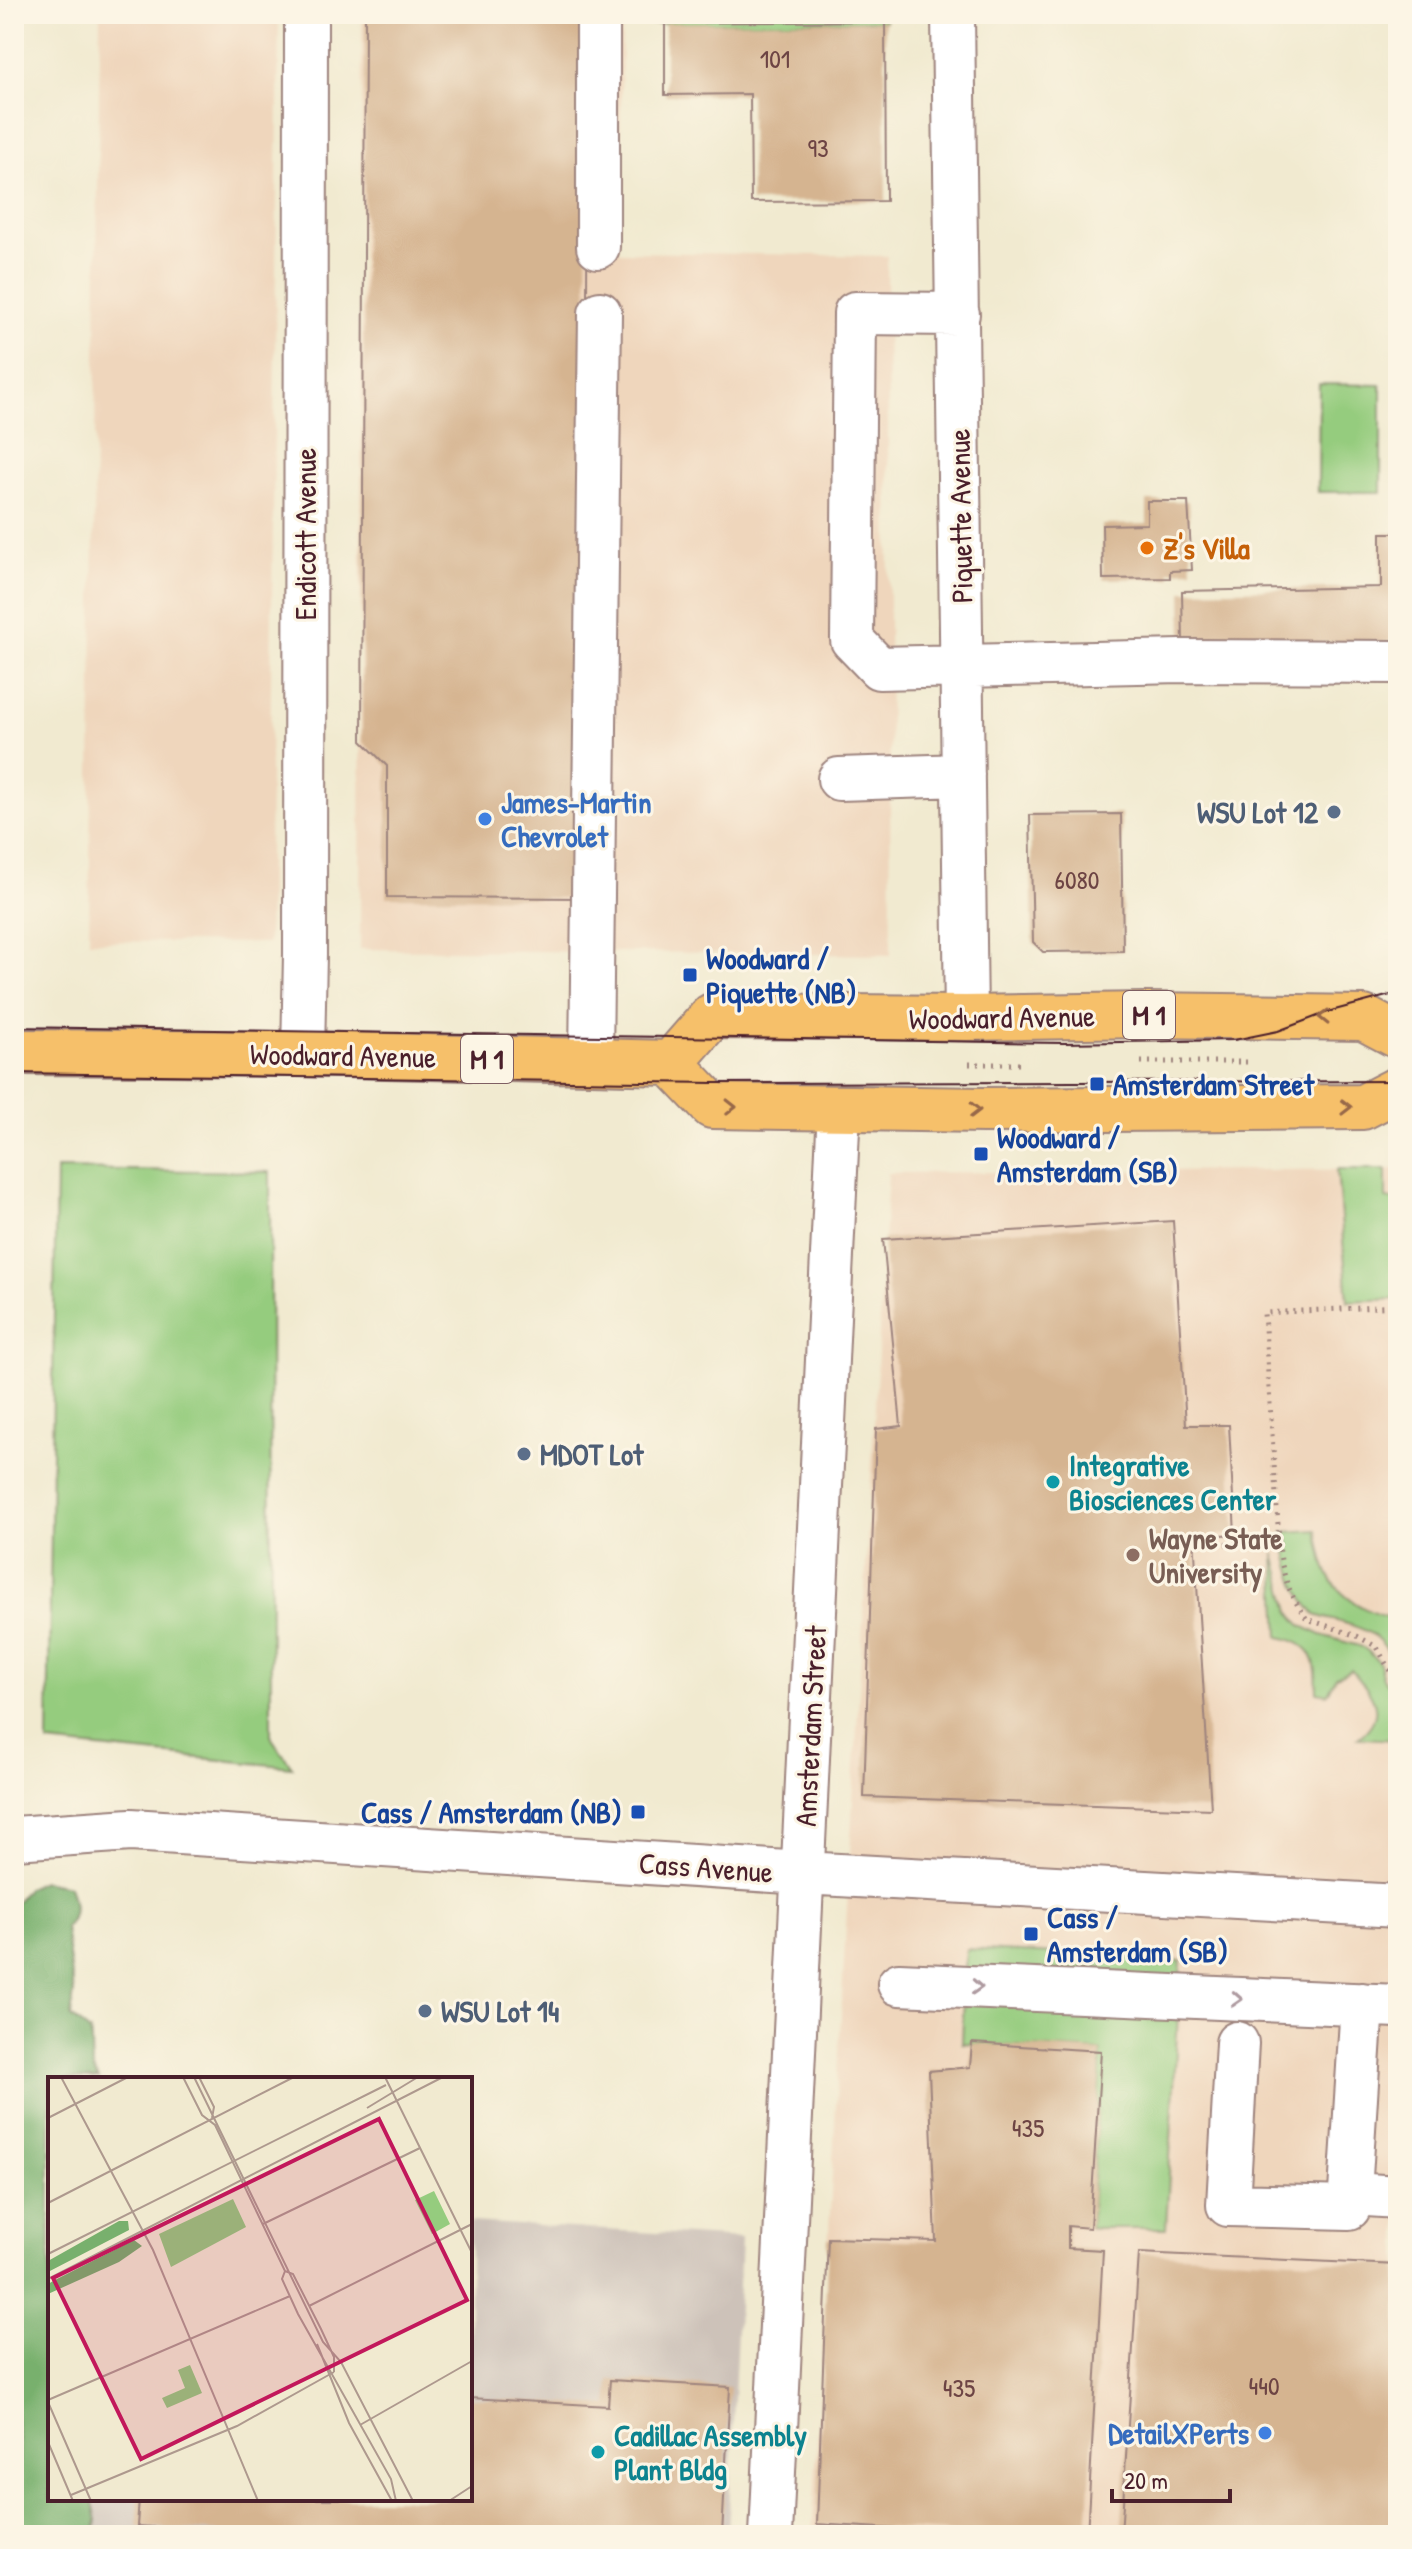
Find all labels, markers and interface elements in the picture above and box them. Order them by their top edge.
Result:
house number: 101 [760,41,790,76]
house number: 93 [807,130,829,165]
street label: Piquette Avenue [938,428,982,604]
street label: Endicott Avenue [285,448,325,620]
place label: Z's Villa [1163,528,1250,568]
marker: Z's Villa [1138,539,1156,557]
place label: James-Martin Chevrolet [501,782,652,856]
place label: WSU Lot 12 [1197,792,1319,832]
marker: WSU Lot 12 [1325,803,1343,821]
marker: James-Martin Chevrolet [476,810,494,828]
house number: 6080 [1055,862,1099,897]
place label: Woodward / Piquette (NB) [706,938,857,1013]
marker: Woodward / Piquette (NB) [681,966,699,984]
road number: M 1 [1123,991,1175,1039]
street label: Woodward Avenue [909,995,1096,1039]
one-way arrow [1317,1009,1330,1026]
street label: Woodward Avenue [250,1033,437,1077]
road number: M 1 [461,1035,513,1083]
place label: Amsterdam Street [1113,1064,1316,1104]
marker: Amsterdam Street [1088,1075,1106,1093]
one-way arrow [725,1098,738,1116]
one-way arrow [1340,1098,1353,1116]
one-way arrow [969,1101,981,1119]
place label: Woodward / Amsterdam (SB) [997,1117,1178,1191]
marker: Woodward / Amsterdam (SB) [972,1145,990,1163]
place label: MDOT Lot [540,1434,645,1474]
marker: MDOT Lot [515,1445,533,1463]
place label: Integrative Biosciences Center [1069,1445,1277,1519]
marker: Integrative Biosciences Center [1044,1473,1062,1491]
place label: Wayne State University [1149,1518,1282,1593]
marker: Wayne State University [1124,1546,1142,1564]
street label: Amsterdam Street [785,1624,835,1827]
place label: Cass / Amsterdam (NB) [361,1792,622,1832]
marker: Cass / Amsterdam (NB) [629,1803,647,1821]
street label: Cass Avenue [638,1842,774,1892]
place label: Cass / Amsterdam (SB) [1047,1897,1228,1971]
marker: Cass / Amsterdam (SB) [1022,1925,1040,1943]
one-way arrow [971,1979,984,1996]
one-way arrow [1231,1990,1244,2007]
place label: WSU Lot 14 [441,1991,559,2031]
marker: WSU Lot 14 [416,2002,434,2020]
inset map [48,2077,472,2501]
house number: 435 [1012,2110,1044,2145]
house number: 440 [1248,2368,1280,2403]
house number: 435 [943,2370,975,2405]
place label: DetailXPerts [1108,2413,1249,2453]
place label: Cadillac Assembly Plant Bldg [614,2415,807,2490]
marker: DetailXPerts [1256,2424,1274,2442]
marker: Cadillac Assembly Plant Bldg [589,2443,607,2461]
scale bar [1112,2453,1230,2503]
text: 20 m [1124,2464,1168,2496]

